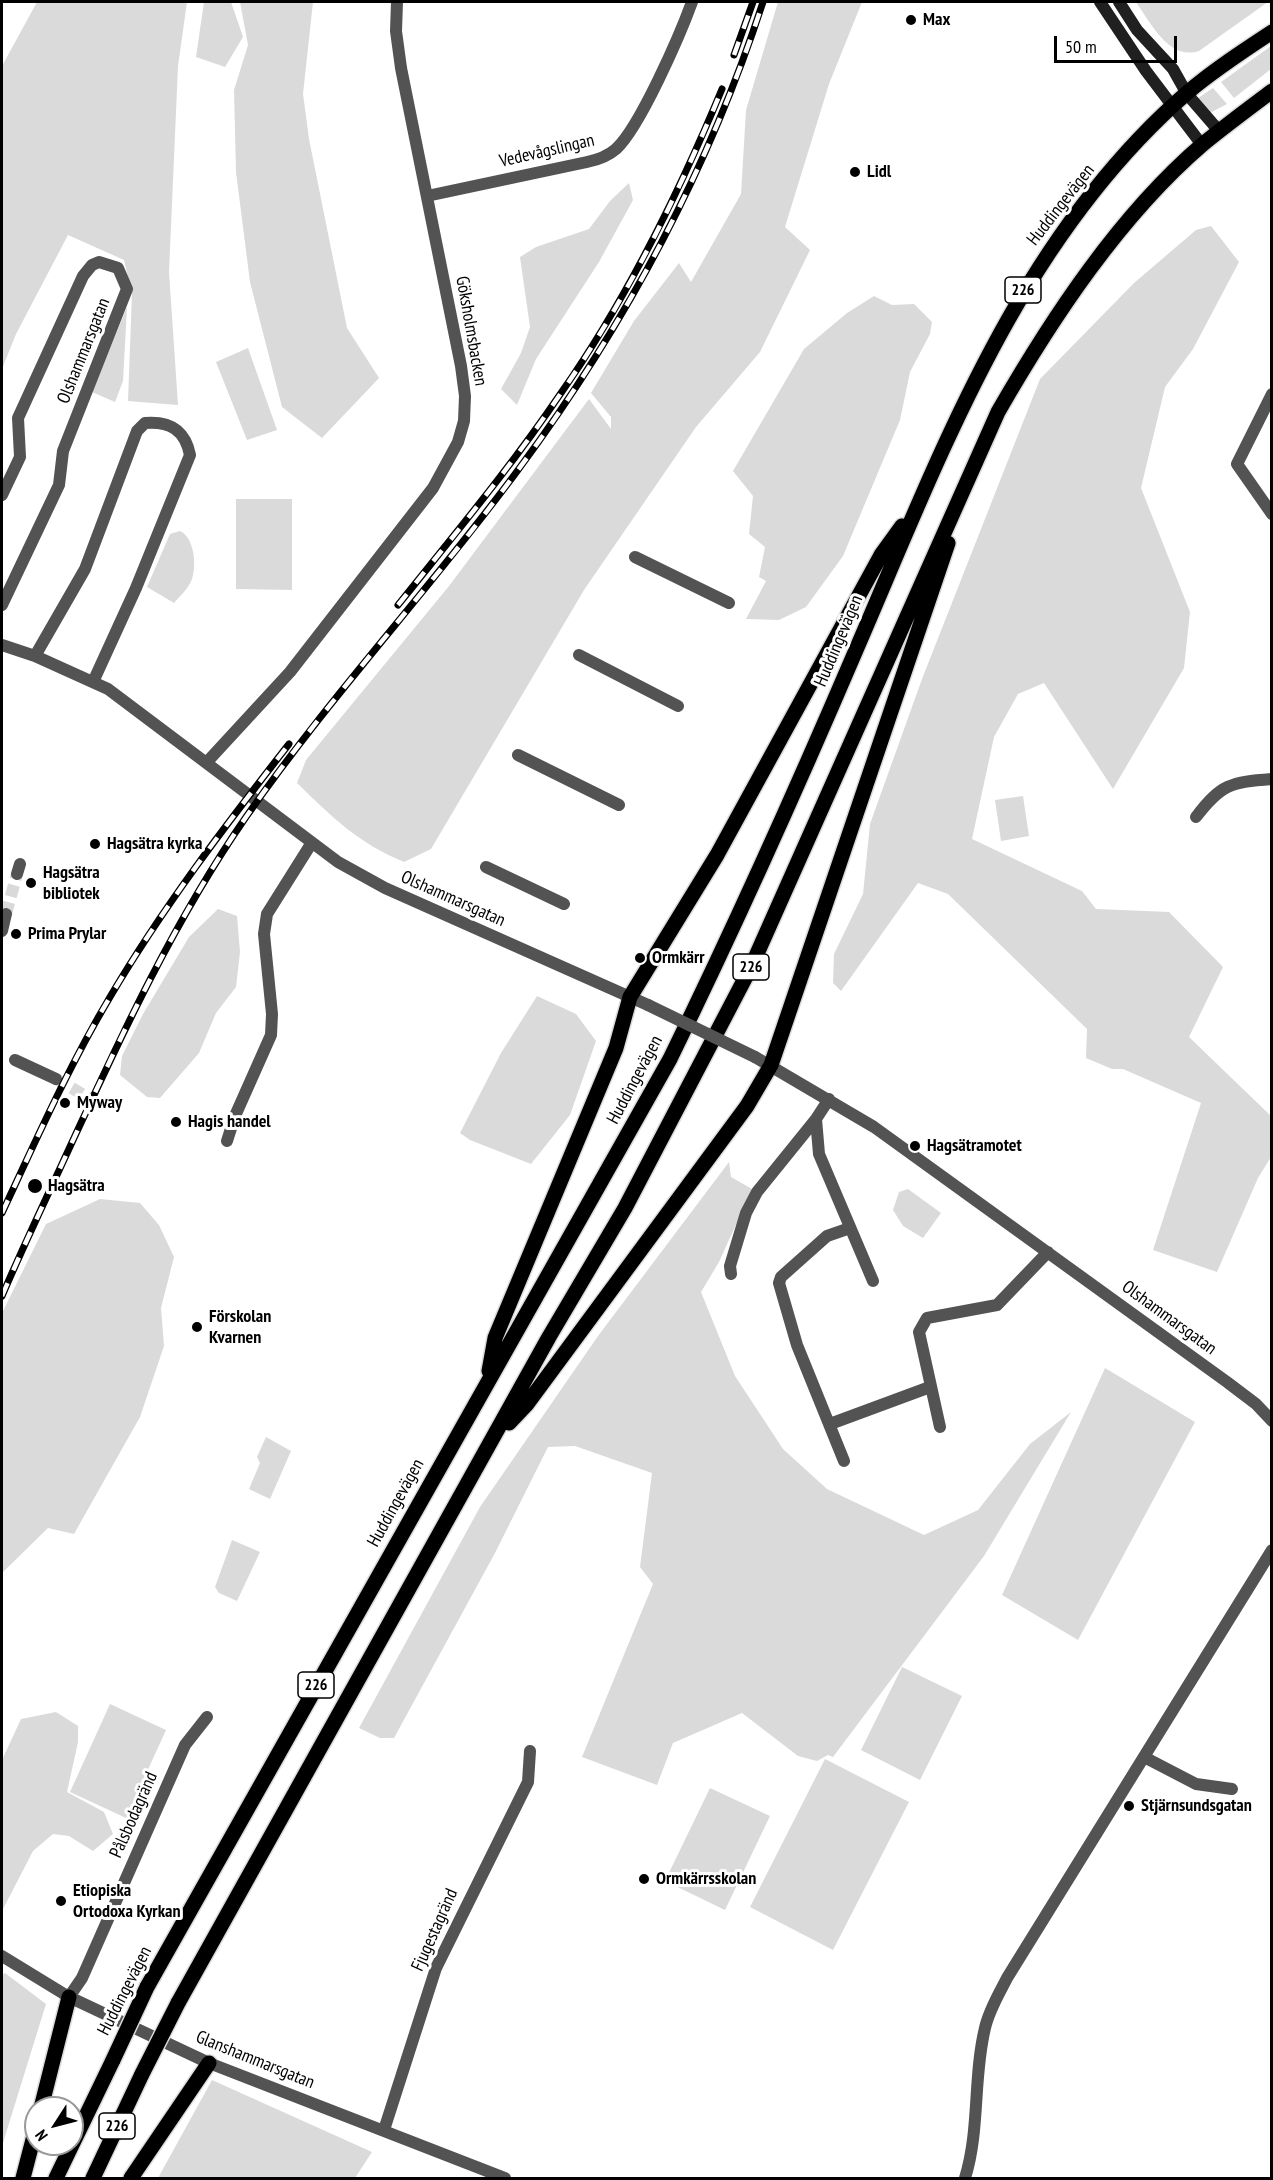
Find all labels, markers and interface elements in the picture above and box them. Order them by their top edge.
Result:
place label: Max [923,9,950,31]
marker: Max [904,13,918,27]
scale bar [1057,24,1180,62]
text: 50 m [1065,35,1097,58]
street label: Vedevågslingan [497,130,597,172]
street label: Huddingevägen [1023,160,1099,250]
place label: Lidl [867,161,891,183]
marker: Lidl [848,165,862,179]
street label: Göksholmsbacken [451,274,491,388]
road number: 226 [1005,277,1041,303]
street label: Olshammarsgatan [53,295,115,407]
street label: Huddingevägen [810,592,868,690]
place label: Hagsätra kyrka [107,833,202,855]
marker: Hagsätra kyrka [88,837,102,851]
place label: Hagsätra bibliotek [43,862,100,904]
street label: Olshammarsgatan [397,866,509,932]
marker: Hagsätra bibliotek [24,876,38,890]
place label: Prima Prylar [28,923,106,945]
marker: Prima Prylar [9,927,23,941]
place label: Ormkärr [652,947,705,969]
marker: Ormkärr [633,951,647,965]
road number: 226 [733,954,769,980]
street label: Huddingevägen [603,1032,667,1128]
place label: Myway [77,1092,122,1114]
marker: Myway [58,1096,72,1110]
place label: Hagis handel [188,1111,271,1133]
marker: Hagis handel [169,1115,183,1129]
place label: Hagsätramotet [927,1135,1022,1157]
marker: Hagsätramotet [908,1139,922,1153]
place label: Hagsätra [48,1175,105,1197]
marker: Hagsätra [26,1177,44,1195]
street label: Olshammarsgatan [1117,1276,1221,1360]
place label: Förskolan Kvarnen [209,1306,271,1348]
marker: Förskolan Kvarnen [190,1320,204,1334]
street label: Huddingevägen [363,1455,429,1551]
road number: 226 [298,1672,334,1698]
street label: Pålsbodagränd [105,1769,163,1861]
place label: Stjärnsundsgatan [1141,1795,1252,1817]
marker: Stjärnsundsgatan [1122,1799,1136,1813]
place label: Ormkärrsskolan [656,1868,756,1890]
marker: Ormkärrsskolan [637,1872,651,1886]
place label: Etiopiska Ortodoxa Kyrkan [73,1880,181,1922]
street label: Fjugestagränd [407,1885,463,1975]
marker: Etiopiska Ortodoxa Kyrkan [54,1894,68,1908]
street label: Huddingevägen [93,1943,157,2039]
street label: Glanshammarsgatan [193,2026,317,2094]
north arrow [24,2096,84,2156]
road number: 226 [99,2113,135,2139]
text: N [30,2126,52,2145]

